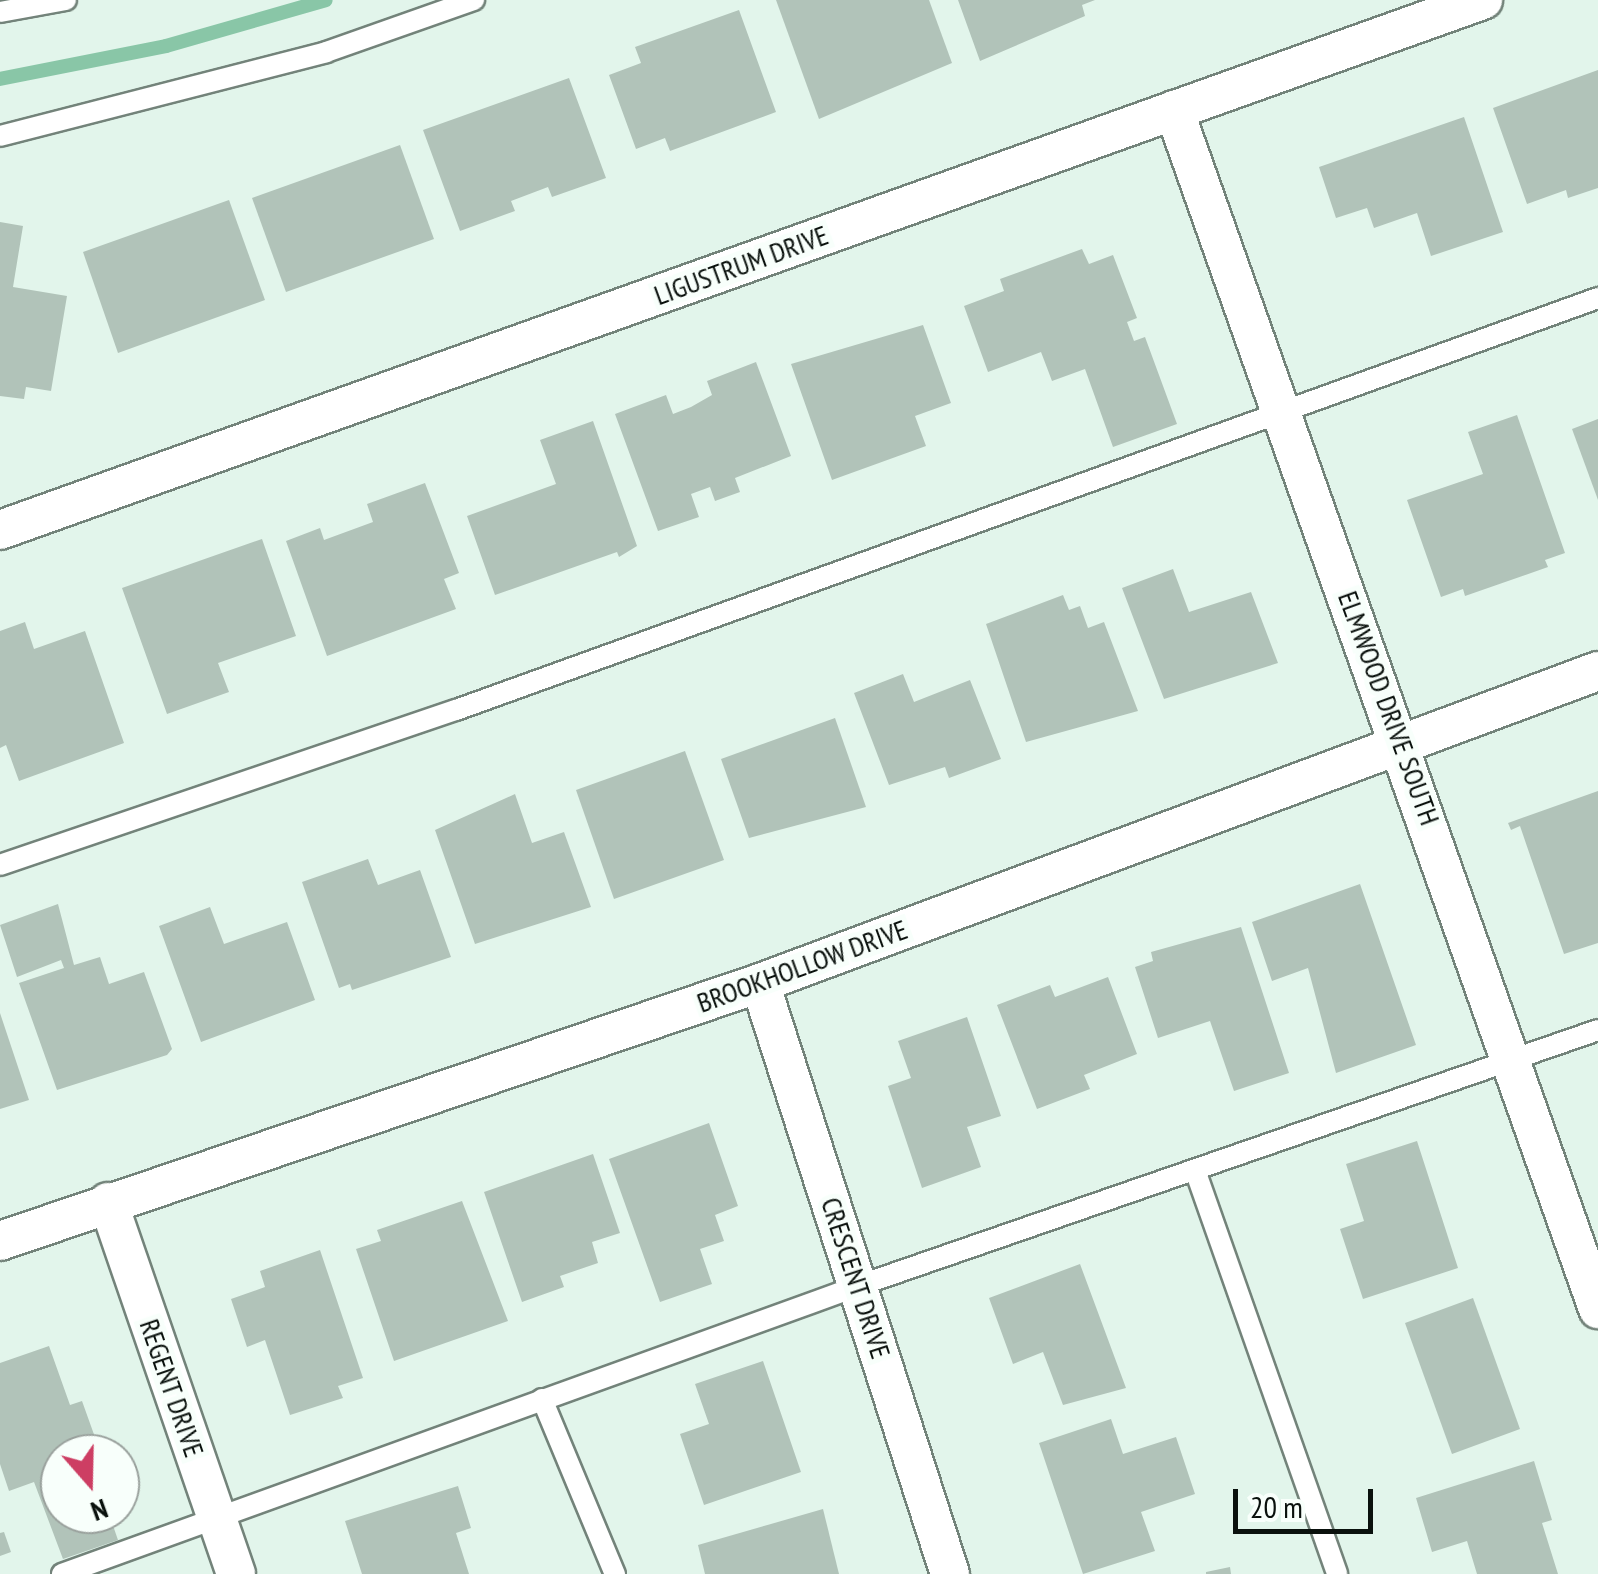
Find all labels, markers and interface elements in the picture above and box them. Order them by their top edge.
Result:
street label: LIGUSTRUM DRIVE [650,218,832,312]
street label: ELMWOOD DRIVE SOUTH [1331,587,1447,829]
street label: BROOKHOLLOW DRIVE [692,912,912,1020]
street label: CRESCENT DRIVE [814,1193,898,1363]
street label: REGENT DRIVE [133,1314,211,1462]
north arrow [40,1434,140,1534]
scale bar [1238,1469,1378,1531]
text: 20 m [1250,1487,1303,1526]
text: N [86,1491,113,1531]

